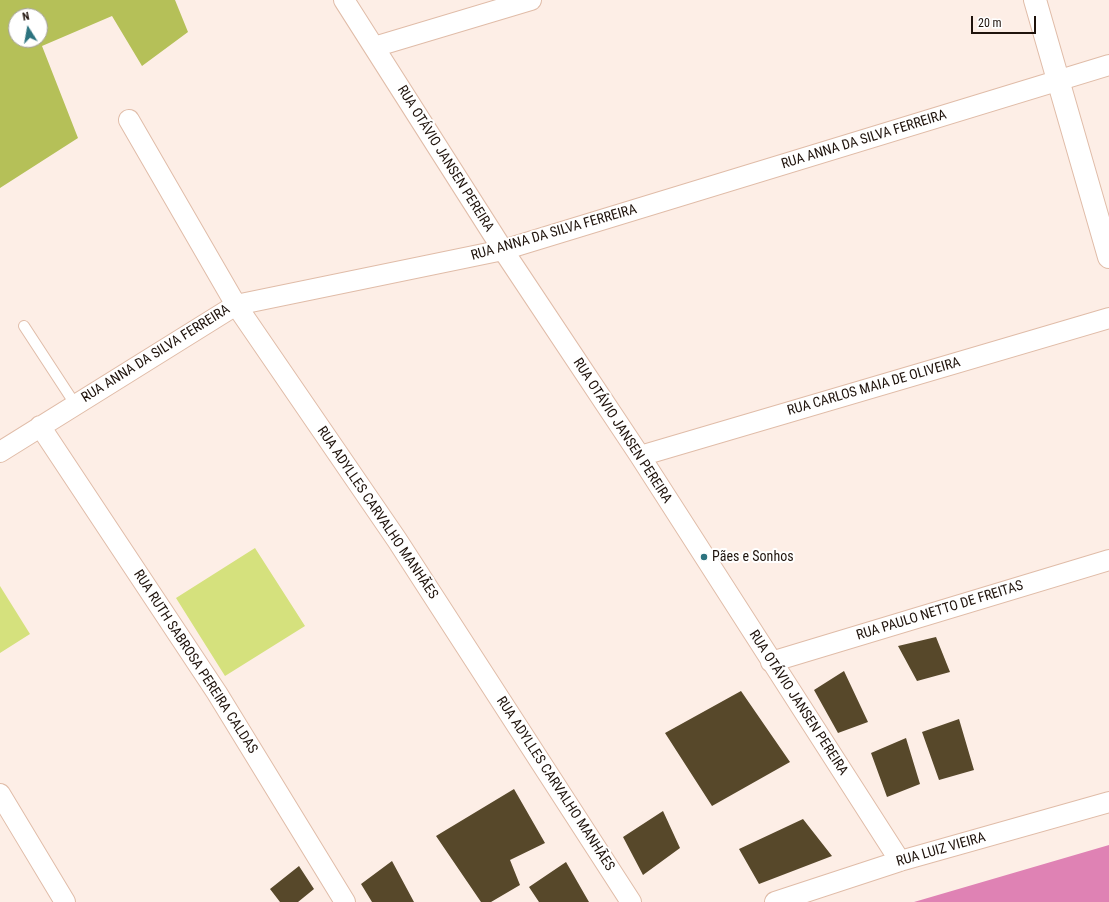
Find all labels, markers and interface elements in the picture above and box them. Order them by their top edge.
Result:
north arrow [8,8,48,48]
scale bar [973,8,1038,34]
text: N [21,10,30,24]
text: 20 m [978,16,1002,30]
street label: RUA OTÁVIO JANSEN PEREIRA [393,83,497,235]
street label: RUA ANNA DA SILVA FERREIRA [779,107,949,173]
street label: RUA ANNA DA SILVA FERREIRA [469,201,639,265]
street label: RUA ANNA DA SILVA FERREIRA [79,301,233,407]
street label: RUA CARLOS MAIA DE OLIVEIRA [786,354,962,420]
street label: RUA OTÁVIO JANSEN PEREIRA [569,355,675,507]
street label: RUA ADYLLES CARVALHO MANHÃES [313,424,441,602]
place label: Pães e Sonhos [712,549,794,565]
marker: Pães e Sonhos [699,552,709,562]
street label: RUA RUTH SABROSA PEREIRA CALDAS [129,567,261,757]
street label: RUA PAULO NETTO DE FREITAS [855,578,1025,644]
street label: RUA OTÁVIO JANSEN PEREIRA [745,627,851,779]
street label: RUA ADYLLES CARVALHO MANHÃES [492,694,618,874]
street label: RUA LUIZ VIEIRA [895,829,987,871]

